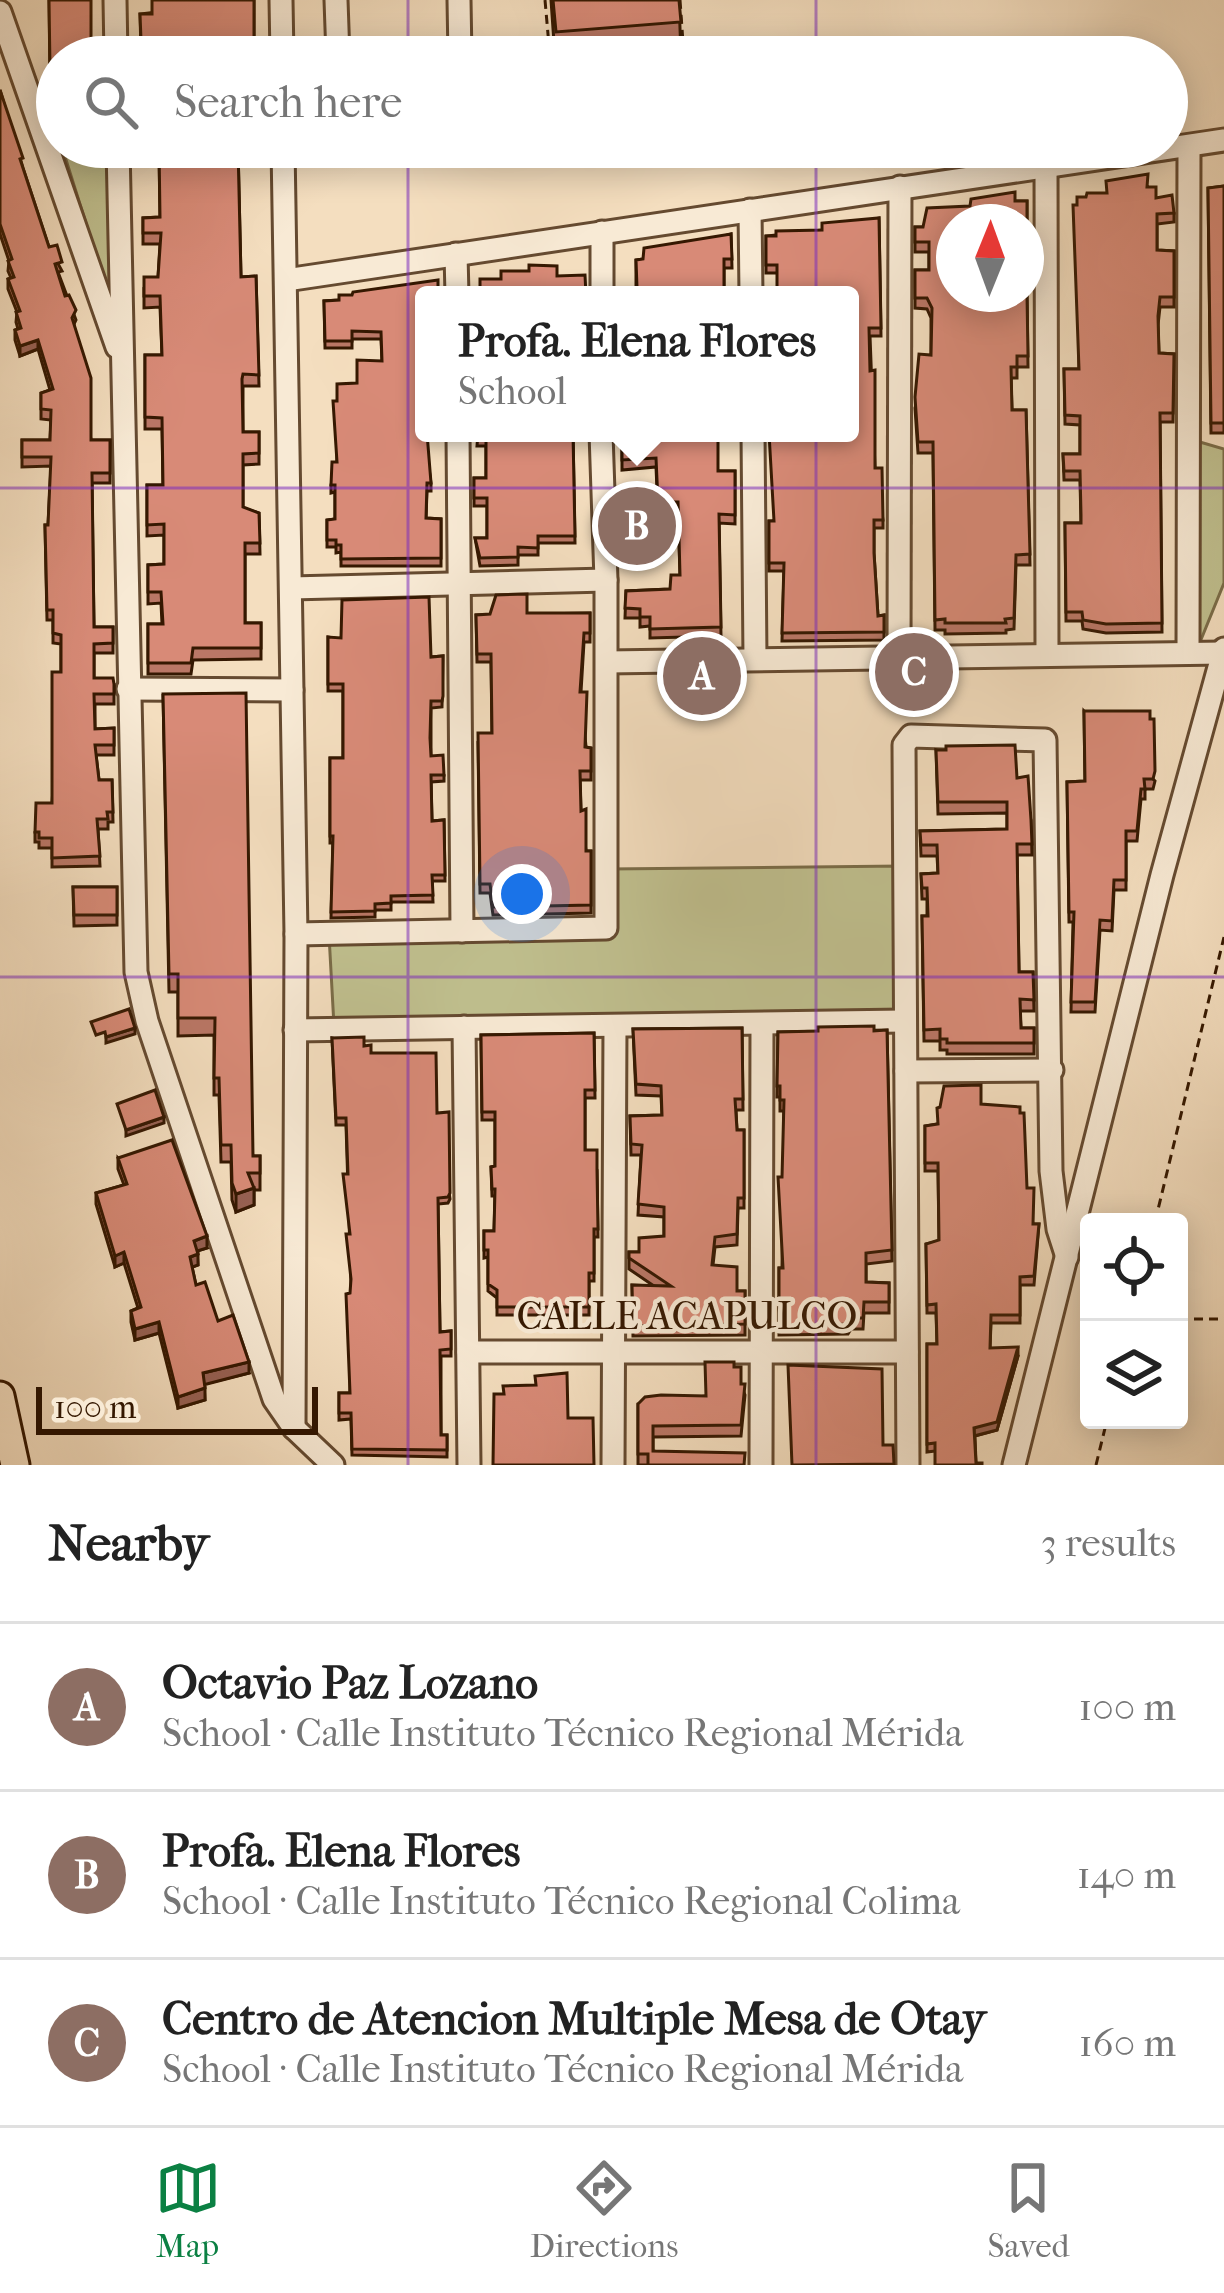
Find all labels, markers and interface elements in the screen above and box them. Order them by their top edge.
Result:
search box [36,36,1188,168]
icon: search [78,69,144,135]
text: Search here [174,76,402,129]
north arrow [936,204,1044,312]
popup [415,286,859,442]
text: Profa. Elena Flores [458,315,816,368]
text: School [458,368,567,414]
pin: B [598,481,676,571]
pin: C [875,627,953,717]
pin: A [663,631,741,721]
your location [492,864,552,924]
map controls [1080,1213,1188,1429]
button: locate [1080,1213,1188,1321]
street label: CALLE ACAPULCO [516,1293,858,1339]
button: layers [1080,1321,1188,1429]
scale bar [36,1381,318,1434]
text: 100 m [54,1388,137,1427]
text: Nearby [48,1513,209,1573]
text: 3 results [1041,1520,1176,1566]
text: Octavio Paz Lozano [162,1657,538,1710]
text: A [74,1684,100,1730]
text: 100 m [1078,1684,1176,1730]
text: School · Calle Instituto Técnico Regional Mérida [162,1710,963,1756]
text: Profa. Elena Flores [162,1825,520,1878]
text: B [74,1852,100,1898]
text: 140 m [1077,1852,1176,1898]
text: School · Calle Instituto Técnico Regional Colima [162,1878,960,1924]
text: Centro de Atencion Multiple Mesa de Otay [162,1993,986,2046]
text: C [74,2020,100,2066]
text: 160 m [1079,2020,1176,2066]
text: School · Calle Instituto Técnico Regional Mérida [162,2046,963,2092]
tab: Map [155,2155,221,2266]
tab: Directions [530,2155,678,2266]
tab: Saved [988,2155,1069,2266]

